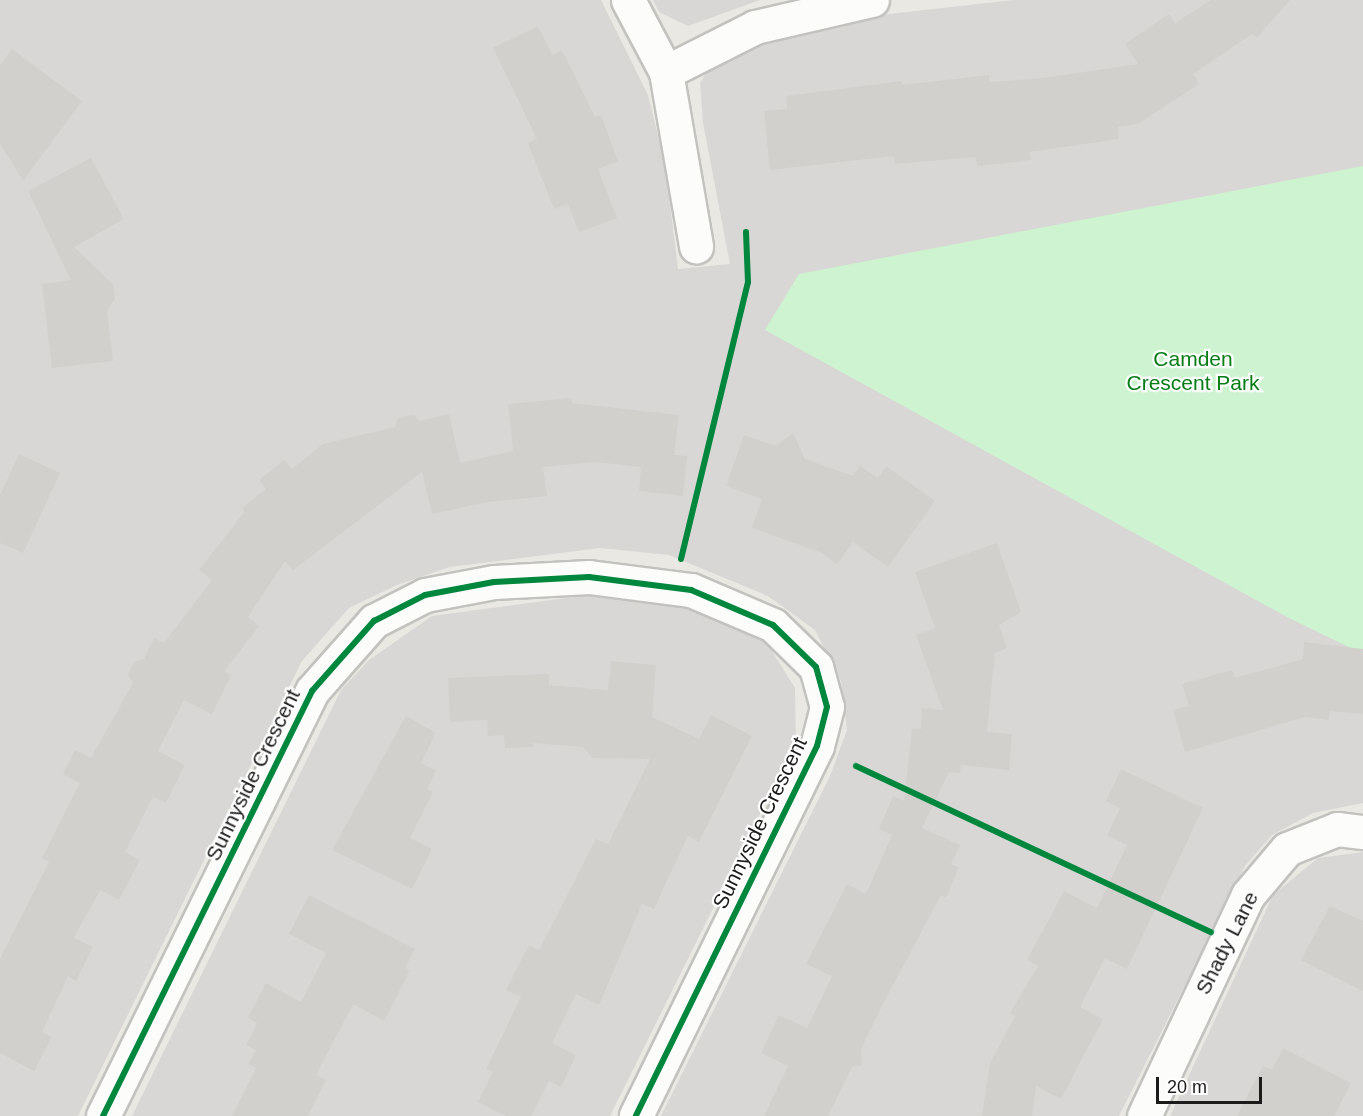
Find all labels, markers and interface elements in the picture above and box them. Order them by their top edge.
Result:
park label: Camden Crescent Park [1126,346,1260,396]
street label: Sunnyside Crescent [200,685,306,865]
street label: Sunnyside Crescent [707,733,813,913]
street label: Shady Lane [1190,887,1264,999]
scale bar [1159,1065,1266,1103]
text: 20 m [1167,1077,1207,1097]

